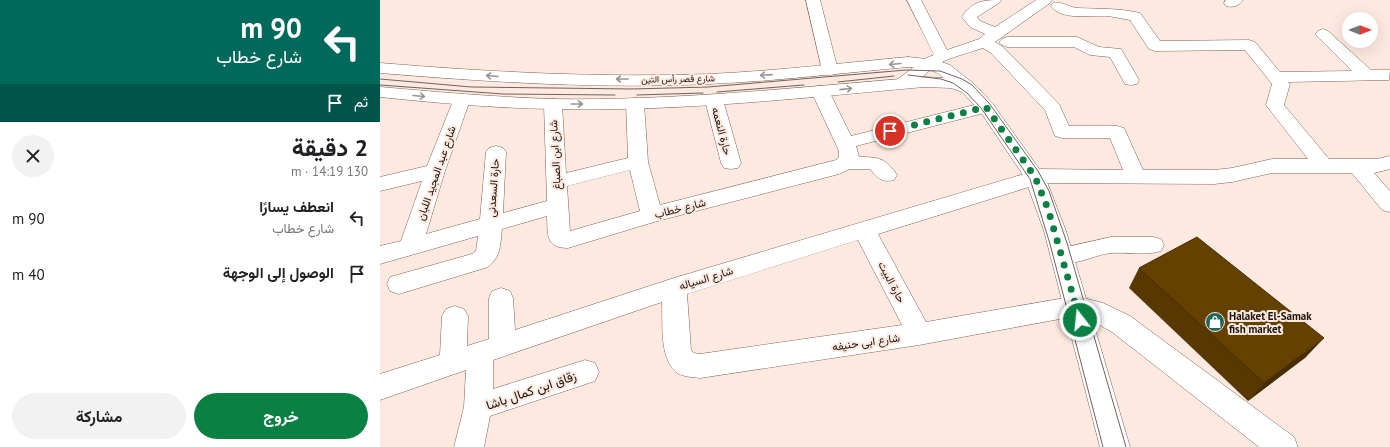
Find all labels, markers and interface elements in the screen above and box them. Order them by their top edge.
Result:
text: 90 m [241,9,302,46]
north arrow [1342,12,1378,48]
map controls [1342,12,1378,48]
icon: left [316,16,368,68]
text: شارع خطاب [216,45,302,68]
one-way arrow [889,60,902,67]
one-way arrow [760,71,773,78]
street label: شارع قصر رأس التين [641,72,715,86]
one-way arrow [486,73,499,80]
one-way arrow [616,75,629,83]
one-way arrow [839,85,852,92]
icon: arrive [324,92,346,114]
text: ثم [354,92,368,111]
one-way arrow [412,93,425,100]
one-way arrow [570,100,583,108]
street label: حارة النعمه [709,106,735,156]
pin [873,114,907,148]
street label: شارع ابن الصباغ [546,119,565,190]
icon: arrive [879,120,901,142]
street label: شارع عبد المجيد اللبان [413,124,460,222]
text: 2 دقيقة [292,132,368,163]
button: close [12,135,54,177]
street label: حارة السعدنى [484,158,502,218]
text: 130 m · 14:19 [291,163,368,180]
street label: شارع خطاب [653,195,708,222]
text: انعطف يسارًا [259,197,334,216]
icon: left [346,207,368,229]
text: 90 m [12,209,45,228]
text: شارع خطاب [272,220,334,237]
street label: حارة البيت [875,259,909,305]
text: الوصول إلى الوجهة [223,263,334,282]
icon: arrive [346,263,368,285]
street label: شارع السياله [677,263,735,294]
text: 40 m [12,265,45,284]
position arrow [1059,299,1101,341]
place label: Halaket El-Samak fish market [1229,309,1312,336]
shop icon: Halaket El-Samak fish market [1204,311,1226,333]
street label: شارع ابى حنيفه [831,330,901,355]
street label: زقاق ابن كمال باشا [484,367,579,414]
button: مشاركة [12,393,186,439]
button: خروج [194,393,368,439]

